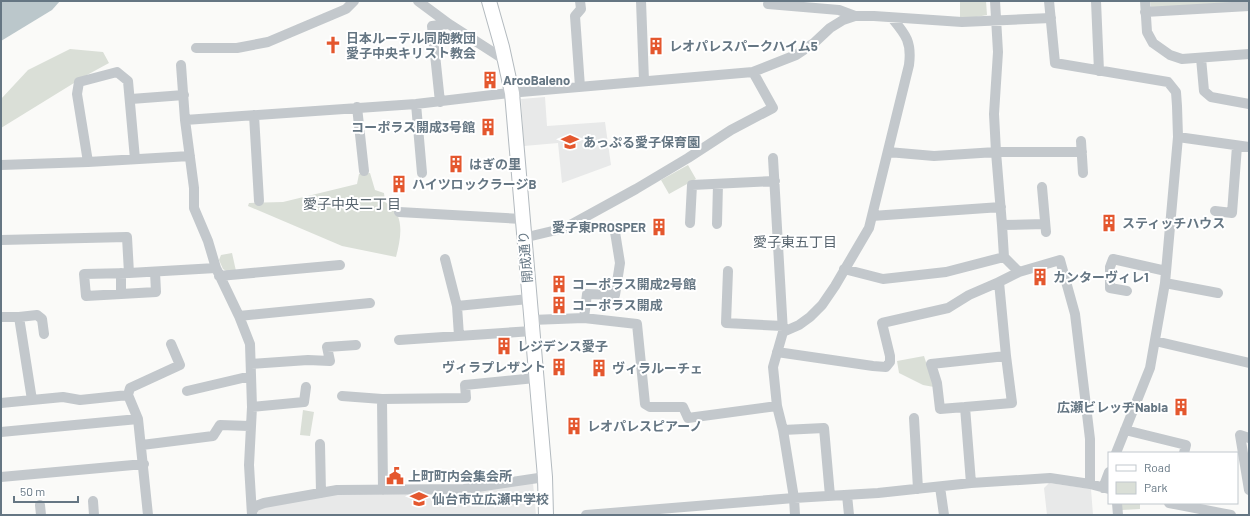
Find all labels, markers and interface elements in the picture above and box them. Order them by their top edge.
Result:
place label: 日本ルーテル同胞教団 愛子中央キリスト教会 [346,30,476,61]
church icon: 日本ルーテル同胞教団 愛子中央キリスト教会 [323,35,343,55]
building icon: レオパレスパークハイム5 [646,36,666,56]
place label: レオパレスパークハイム5 [669,38,818,54]
building icon: ArcoBaleno [480,70,500,90]
place label: ArcoBaleno [503,72,570,88]
building icon: コーポラス開成3号館 [478,117,498,137]
place label: コーポラス開成3号館 [351,119,475,135]
school or university icon: あっぷる愛子保育園 [560,132,580,152]
place label: あっぷる愛子保育園 [583,134,700,150]
building icon: はぎの里 [446,154,466,174]
place label: はぎの里 [469,156,521,172]
building icon: ハイツロックラージB [389,174,409,194]
place label: ハイツロックラージB [412,176,537,192]
district label: 愛子中央二丁目 [303,195,401,212]
building icon: スティッチハウス [1099,213,1119,233]
place label: スティッチハウス [1122,215,1225,231]
building icon: 愛子東PROSPER [649,217,669,237]
place label: 愛子東PROSPER [552,219,646,235]
street label: 開成通り [515,230,535,284]
district label: 愛子東五丁目 [753,233,837,250]
building icon: カンターヴィレ1 [1030,267,1050,287]
place label: カンターヴィレ1 [1053,269,1149,285]
building icon: コーポラス開成2号館 [549,274,569,294]
place label: コーポラス開成2号館 [572,276,696,292]
building icon: コーポラス開成 [549,295,569,315]
place label: コーポラス開成 [572,297,663,313]
building icon: レジデンス愛子 [494,336,514,356]
place label: レジデンス愛子 [517,338,608,354]
building icon: ヴィラプレザント [549,357,569,377]
building icon: ヴィラルーチェ [589,358,609,378]
place label: ヴィラプレザント [442,359,546,375]
place label: ヴィラルーチェ [612,360,703,376]
building icon: 広瀬ビレッヂNabia [1171,397,1191,417]
place label: 広瀬ビレッヂNabia [1057,399,1168,415]
building icon: レオパレスピアーノ [564,416,584,436]
place label: レオパレスピアーノ [587,418,702,434]
legend [1108,452,1238,504]
text: Road [1144,460,1171,474]
public building icon: 上町町内会集会所 [385,466,405,486]
place label: 上町町内会集会所 [408,468,512,484]
scale bar [14,478,78,504]
text: Park [1144,480,1168,494]
text: 50 m [20,484,45,498]
school or university icon: 仙台市立広瀬中学校 [409,489,429,509]
place label: 仙台市立広瀬中学校 [432,491,549,507]

